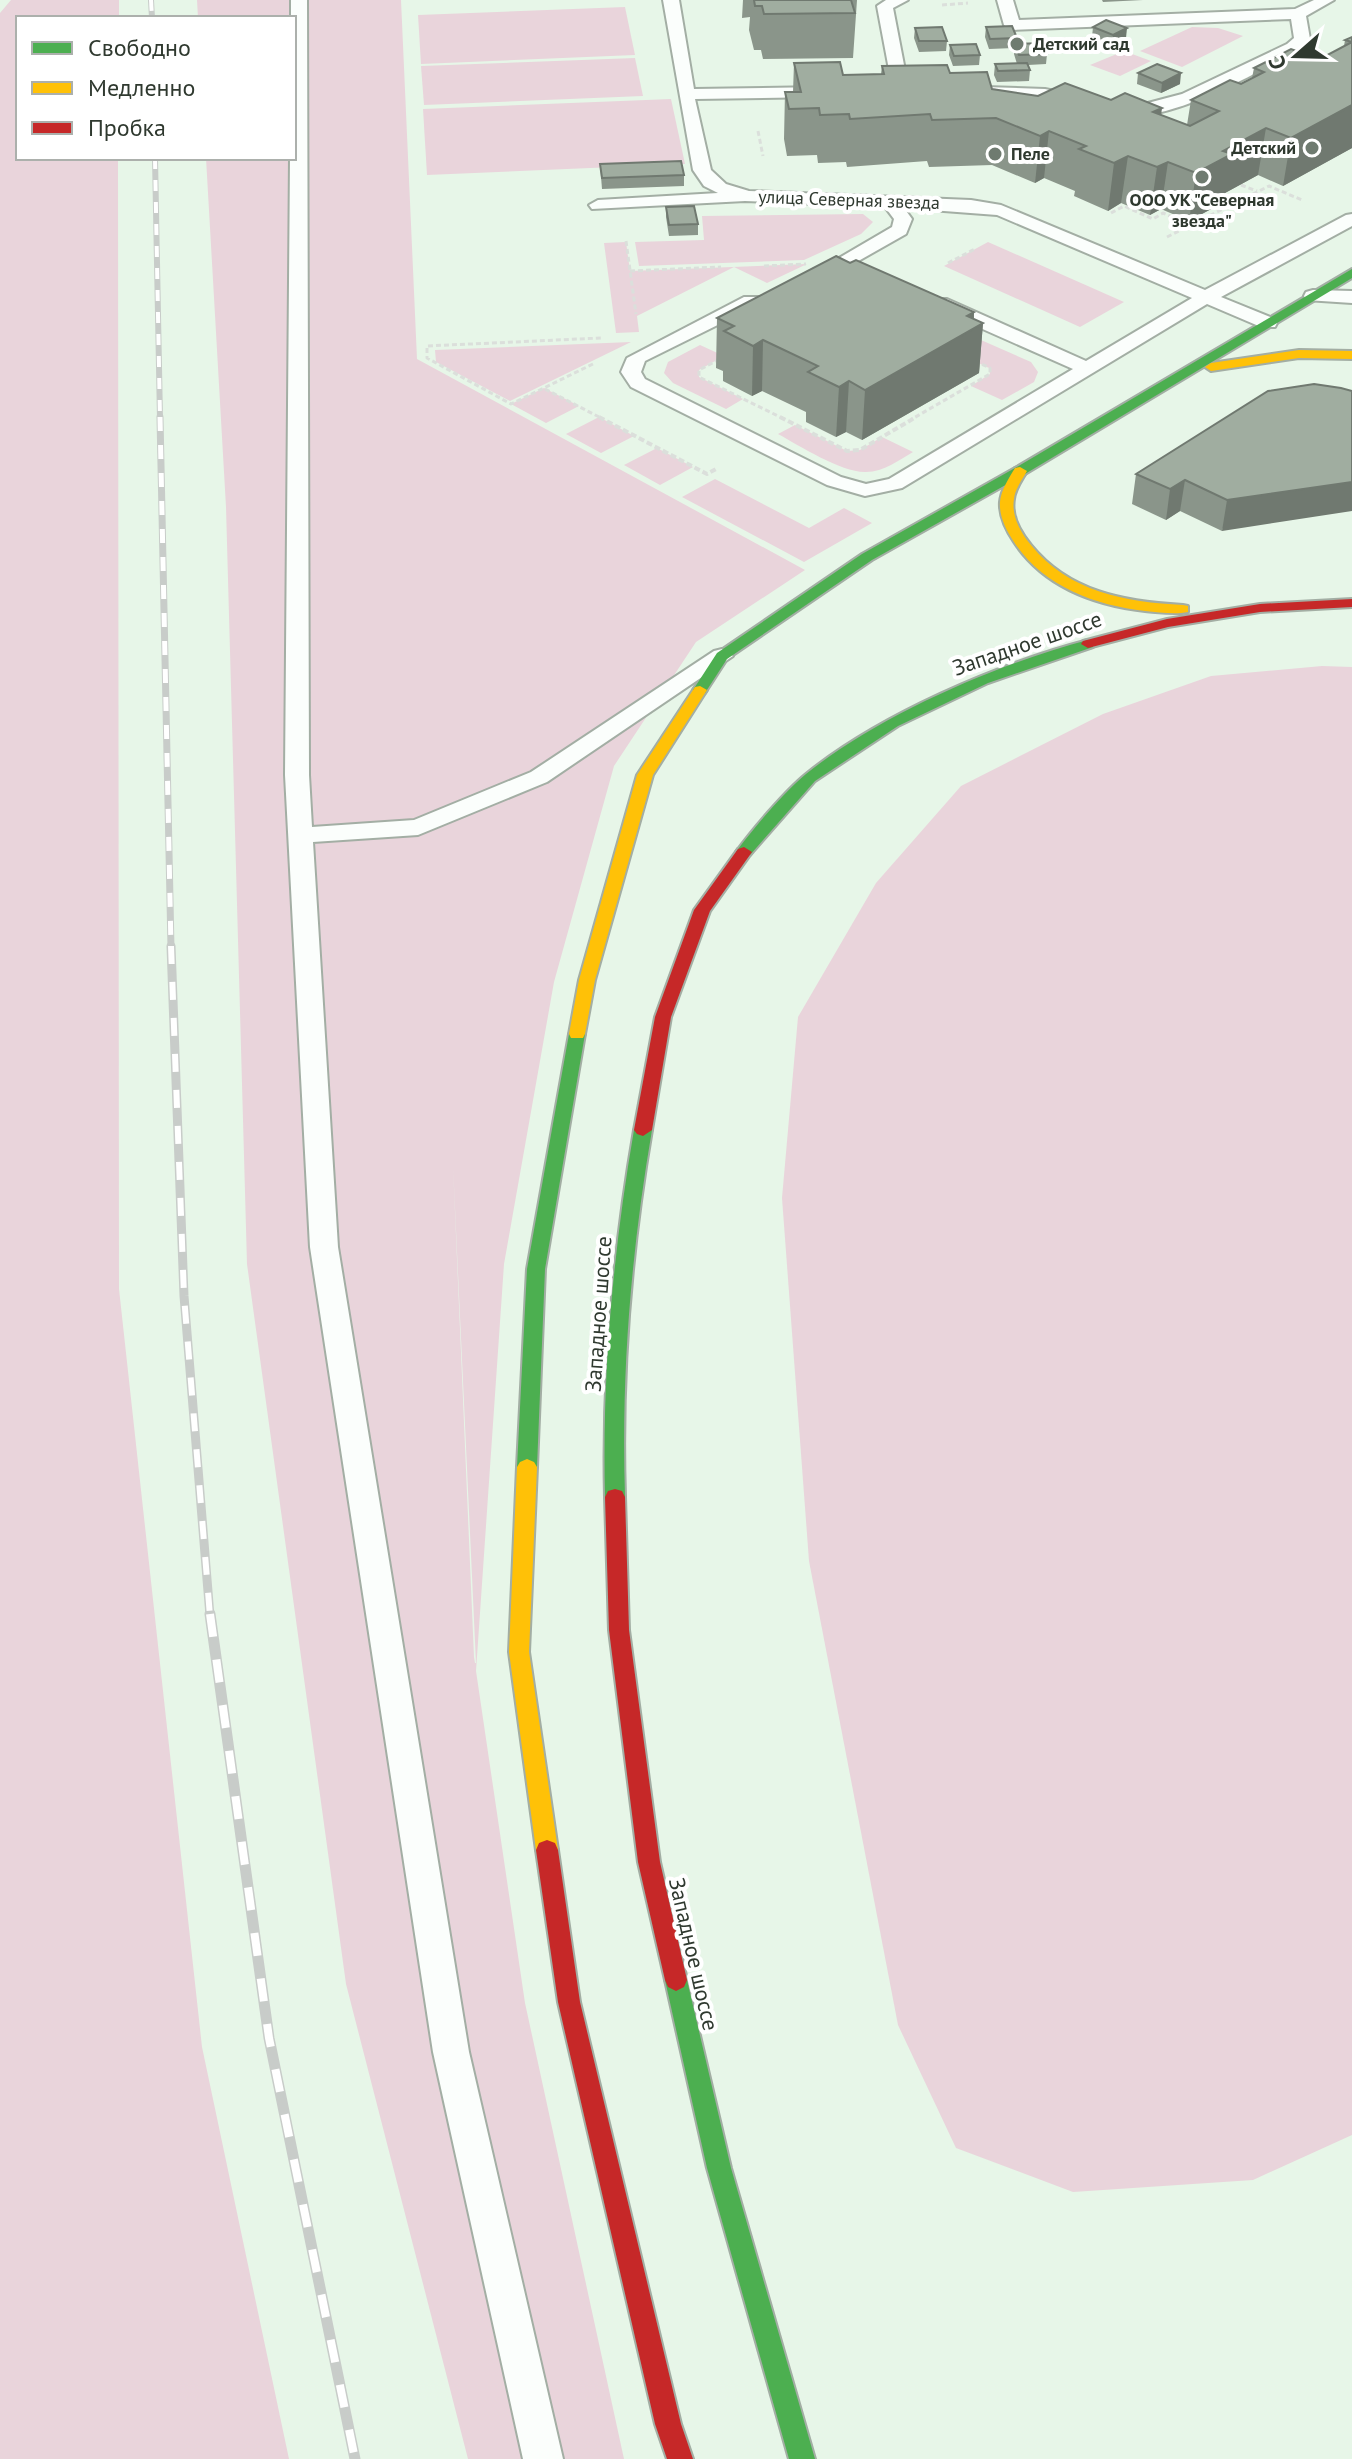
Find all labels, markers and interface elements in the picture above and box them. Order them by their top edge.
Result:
legend [16,16,296,160]
north arrow [1256,16,1336,96]
text: Свободно [88,32,191,63]
place label: Детский сад [1033,32,1129,55]
marker: Детский сад [1008,35,1026,53]
text: С [1262,52,1292,73]
text: Медленно [88,72,195,103]
text: Пробка [88,112,166,143]
place label: Детский [1231,136,1296,159]
marker: Детский [1303,139,1321,157]
place label: Пеле [1011,142,1050,165]
marker: Пеле [986,145,1004,163]
marker: ООО УК "Северная звезда" [1193,168,1211,186]
street label: улица Северная звезда [758,185,940,214]
place label: ООО УК "Северная звезда" [1130,188,1274,232]
street label: Западное шоссе [949,604,1105,682]
street label: Западное шоссе [579,1235,617,1393]
street label: Западное шоссе [663,1875,725,2033]

